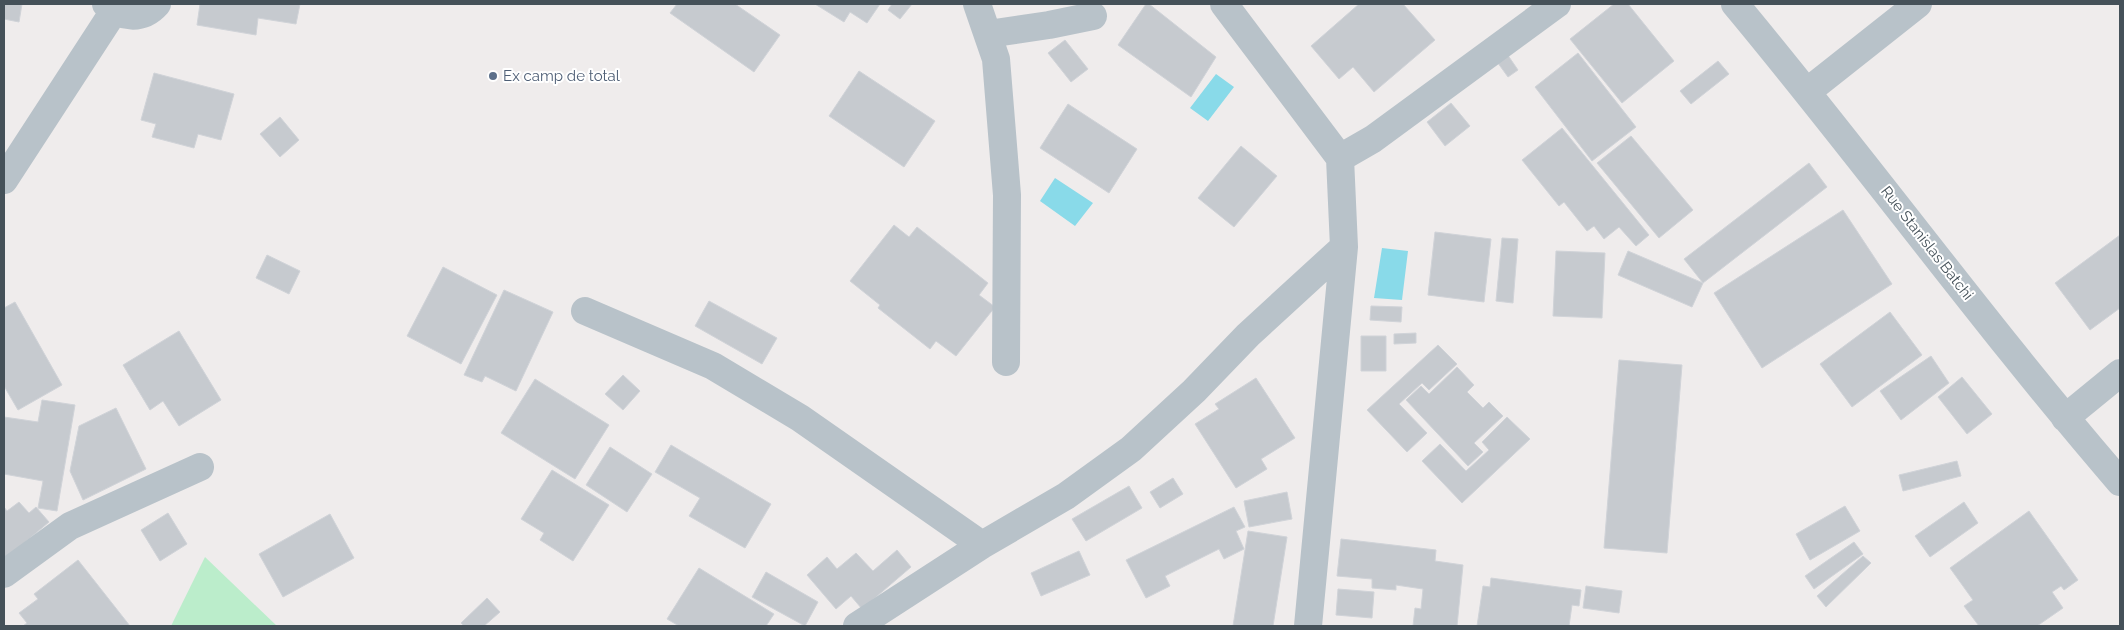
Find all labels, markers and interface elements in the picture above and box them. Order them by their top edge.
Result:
place label: Ex camp de total [503,67,621,85]
marker: Ex camp de total [487,70,499,82]
street label: Rue Stanislas Batchi [1877,183,1977,303]

